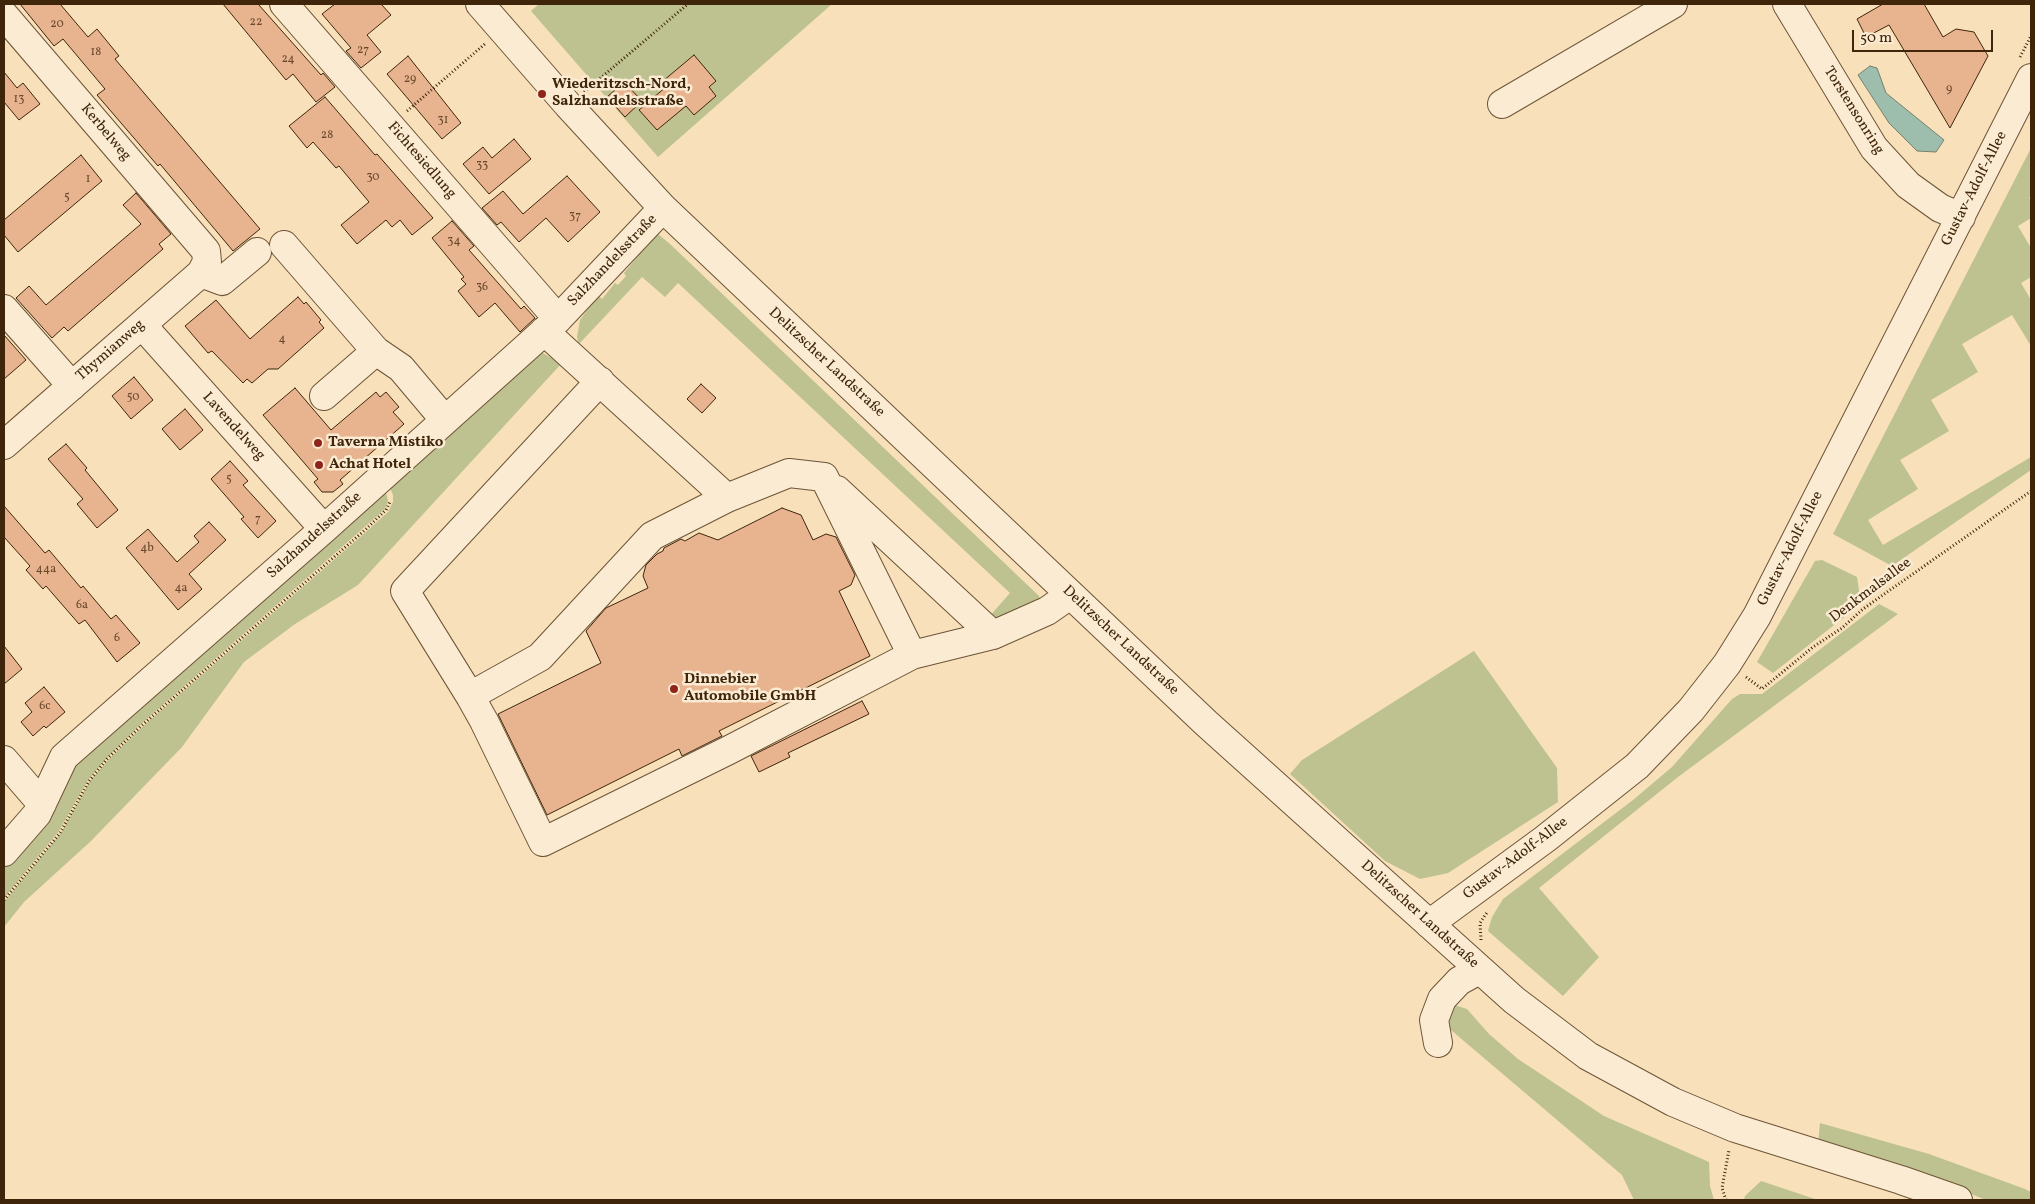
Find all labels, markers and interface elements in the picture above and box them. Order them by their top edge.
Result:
house number: 22 [250,16,262,30]
house number: 20 [50,18,64,32]
scale bar [1855,20,1996,52]
text: 50 m [1860,28,1892,49]
house number: 27 [357,44,369,58]
house number: 18 [91,46,101,60]
house number: 24 [281,53,295,67]
street label: Torstensonring [1819,64,1887,158]
house number: 29 [404,73,416,87]
place label: Wiederitzsch-Nord, Salzhandelsstraße [552,76,691,111]
house number: 9 [1946,83,1952,97]
marker: Wiederitzsch-Nord, Salzhandelsstraße [536,88,548,100]
house number: 13 [14,93,24,107]
street label: Kerbelweg [76,101,134,165]
house number: 31 [438,114,448,128]
street label: Fichtesiedlung [383,119,459,203]
house number: 28 [321,129,333,143]
street label: Gustav-Adolf-Allee [1938,129,2012,249]
house number: 33 [476,159,488,173]
house number: 30 [366,171,380,185]
house number: 1 [86,173,90,187]
house number: 5 [64,191,70,205]
house number: 37 [569,210,581,224]
street label: Salzhandelsstraße [564,211,662,311]
house number: 34 [447,235,461,249]
house number: 36 [476,281,488,295]
street label: Delitzscher Landstraße [764,304,888,422]
street label: Thymianweg [73,316,149,386]
house number: 4 [278,333,286,347]
street label: Lavendelweg [198,389,268,465]
house number: 50 [127,391,139,405]
place label: Taverna Mistiko [328,434,443,452]
marker: Taverna Mistiko [312,437,324,449]
place label: Achat Hotel [329,456,411,474]
marker: Achat Hotel [313,459,325,471]
house number: 5 [226,473,232,487]
street label: Salzhandelsstraße [264,489,366,583]
street label: Gustav-Adolf-Allee [1754,489,1828,609]
house number: 7 [255,513,261,527]
house number: 4b [140,542,154,556]
street label: Denkmalsallee [1827,554,1915,628]
house number: 44a [36,563,56,577]
house number: 4a [174,582,188,596]
street label: Delitzscher Landstraße [1058,582,1182,700]
house number: 6a [76,599,88,613]
house number: 6 [114,632,120,646]
place label: Dinnebier Automobile GmbH [684,671,816,706]
marker: Dinnebier Automobile GmbH [668,683,680,695]
house number: 6c [39,700,51,714]
street label: Gustav-Adolf-Allee [1460,814,1572,904]
street label: Delitzscher Landstraße [1356,857,1482,973]

